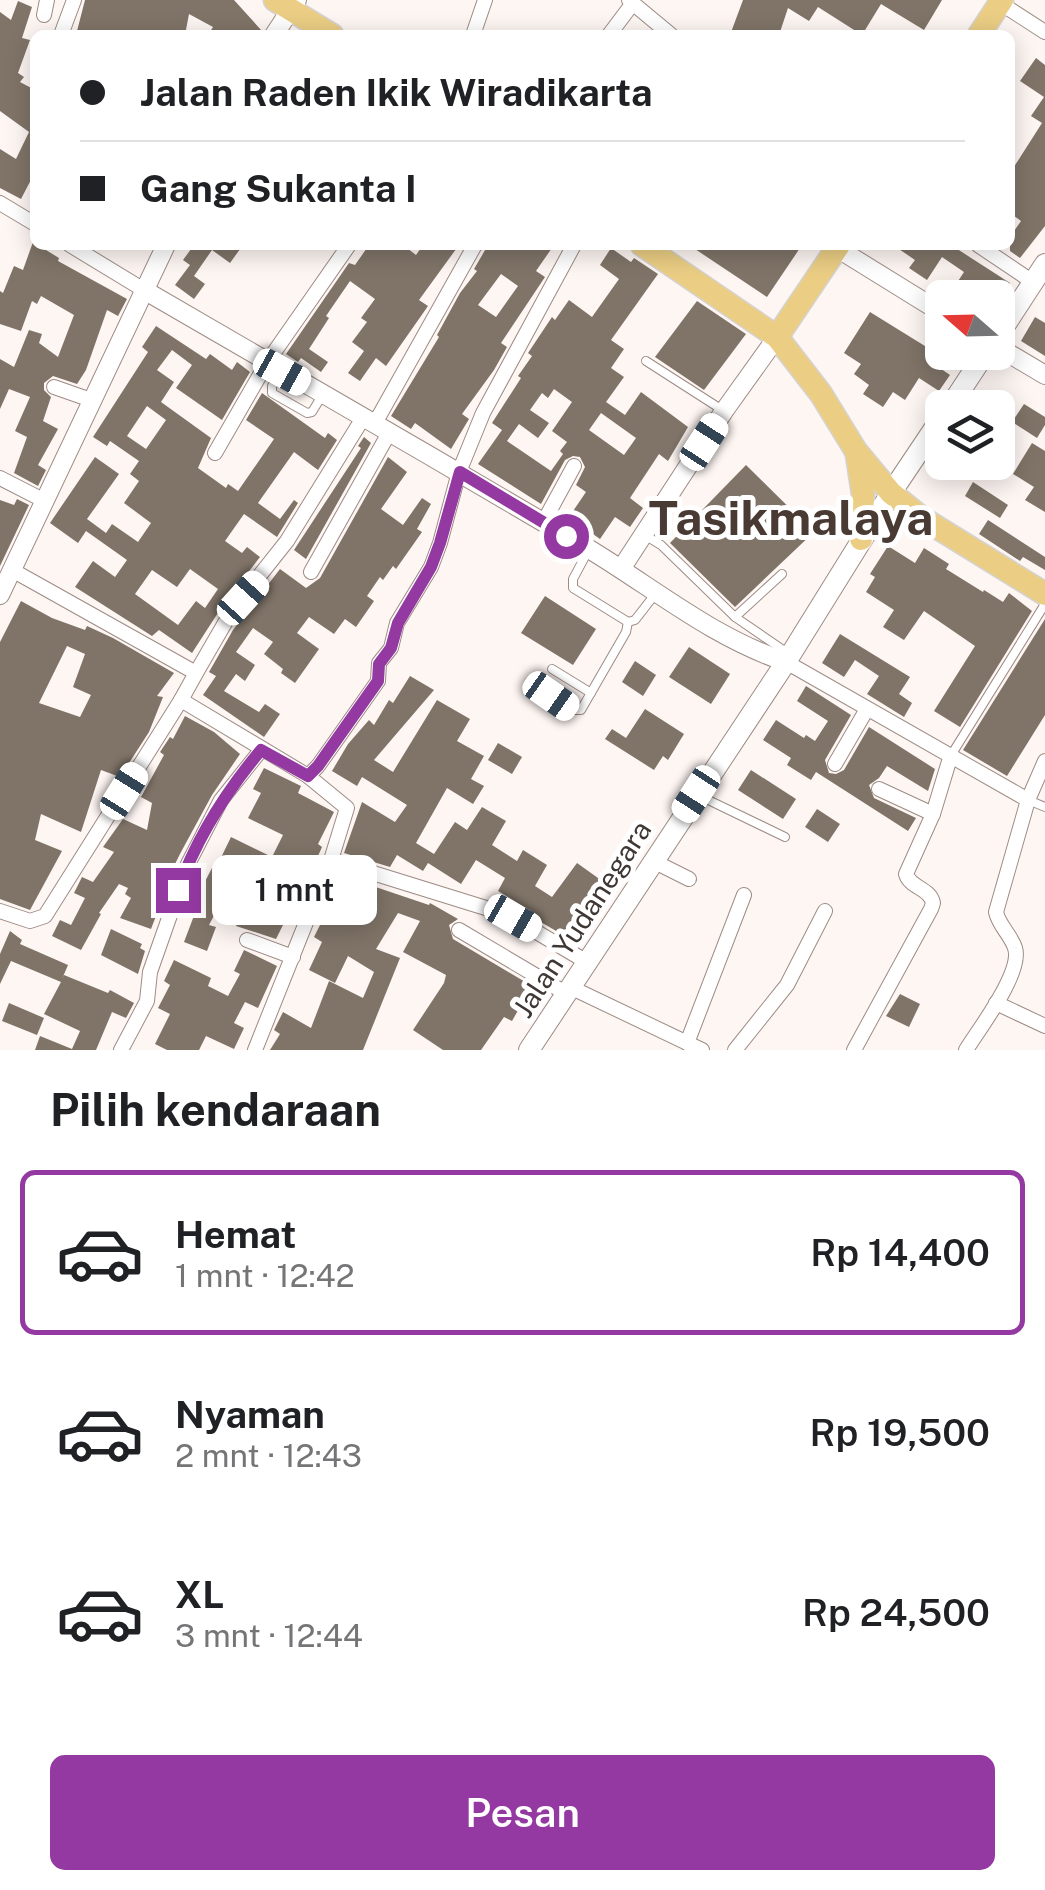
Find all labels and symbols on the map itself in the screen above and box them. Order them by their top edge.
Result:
north arrow [925,280,1015,370]
car [248,344,316,400]
car [675,409,733,475]
district label: Tasikmalaya [649,489,933,546]
route start [544,514,589,559]
car [212,566,274,630]
car [518,667,584,725]
car [95,758,153,824]
car [667,761,725,827]
street label: Jalan Yudanegara [506,814,657,1023]
callout: 1 mnt [213,855,378,925]
route end [156,868,201,913]
car [480,890,546,946]

